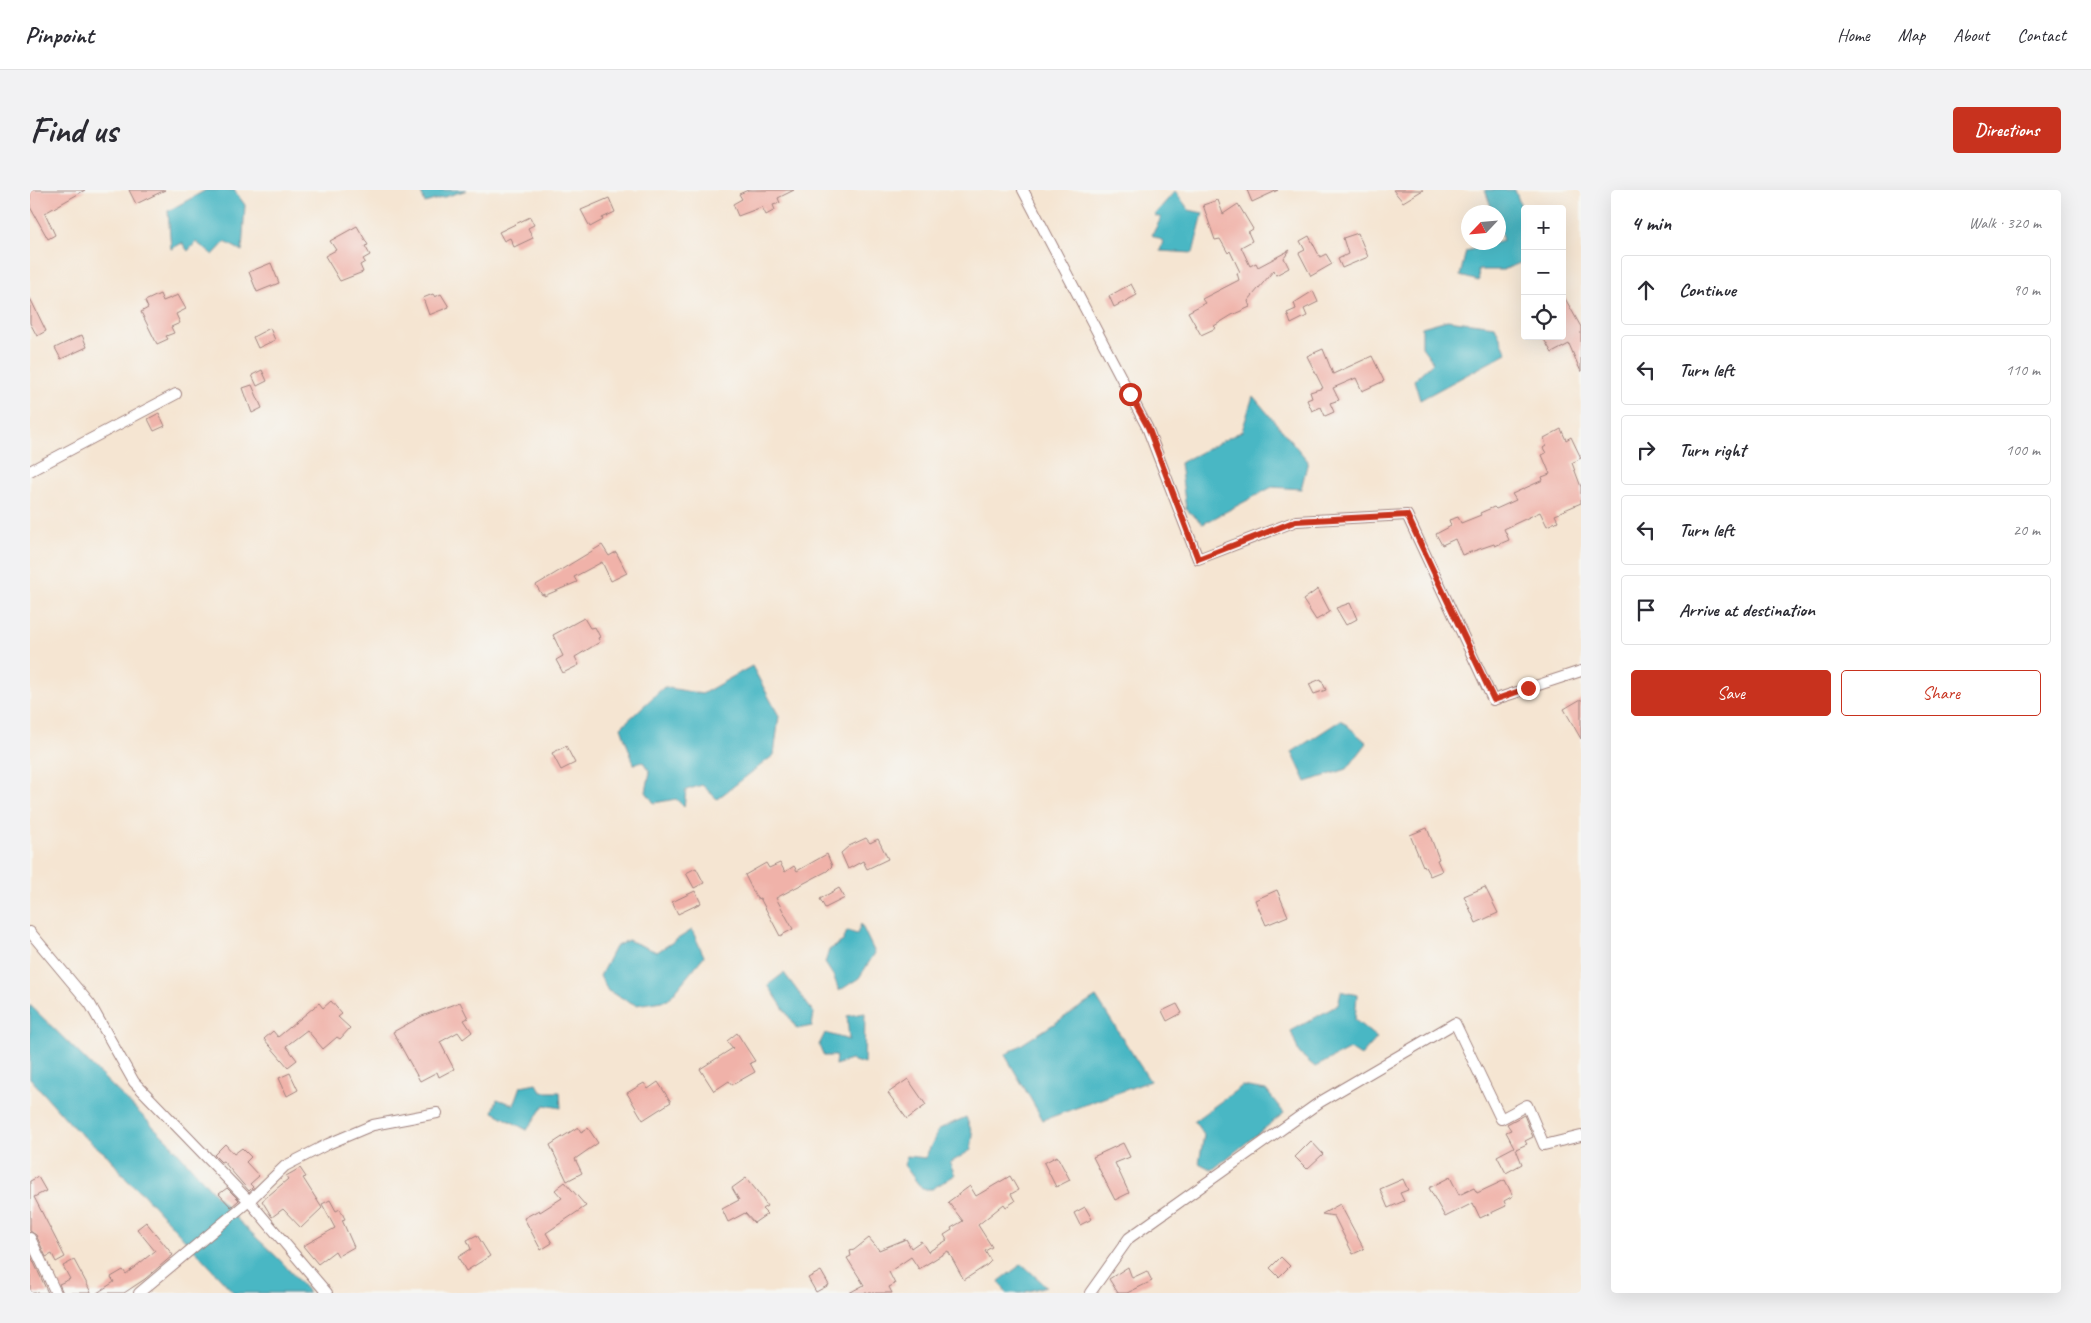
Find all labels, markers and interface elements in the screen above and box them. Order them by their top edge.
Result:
text: Pinpoint [25,20,94,50]
text: Home [1837,24,1870,46]
text: Map [1898,24,1925,46]
text: About [1953,24,1989,46]
text: Contact [2017,24,2066,46]
button: Directions [1953,107,2061,153]
text: Find us [30,108,117,153]
north arrow [1461,205,1506,250]
map controls [1521,205,1566,340]
button: + [1521,205,1566,250]
text: 4 min [1631,210,1671,236]
text: Walk · 320 m [1969,213,2041,233]
button: − [1521,250,1566,295]
icon: ahead [1632,276,1660,304]
text: Continue [1679,278,1736,302]
text: 90 m [2013,280,2040,300]
button: locate [1521,295,1566,340]
icon: left [1632,356,1660,384]
text: Turn left [1679,358,1734,382]
text: 110 m [2006,360,2040,380]
route start [1119,383,1142,406]
icon: right [1632,436,1660,464]
text: Turn right [1679,438,1746,462]
text: 100 m [2006,440,2040,460]
icon: left [1632,516,1660,544]
text: Turn left [1679,518,1734,542]
text: 20 m [2013,520,2040,540]
icon: arrive [1632,596,1660,624]
text: Arrive at destination [1679,598,1815,622]
button: Save [1631,670,1831,716]
button: Share [1841,670,2041,716]
route end [1517,677,1540,700]

